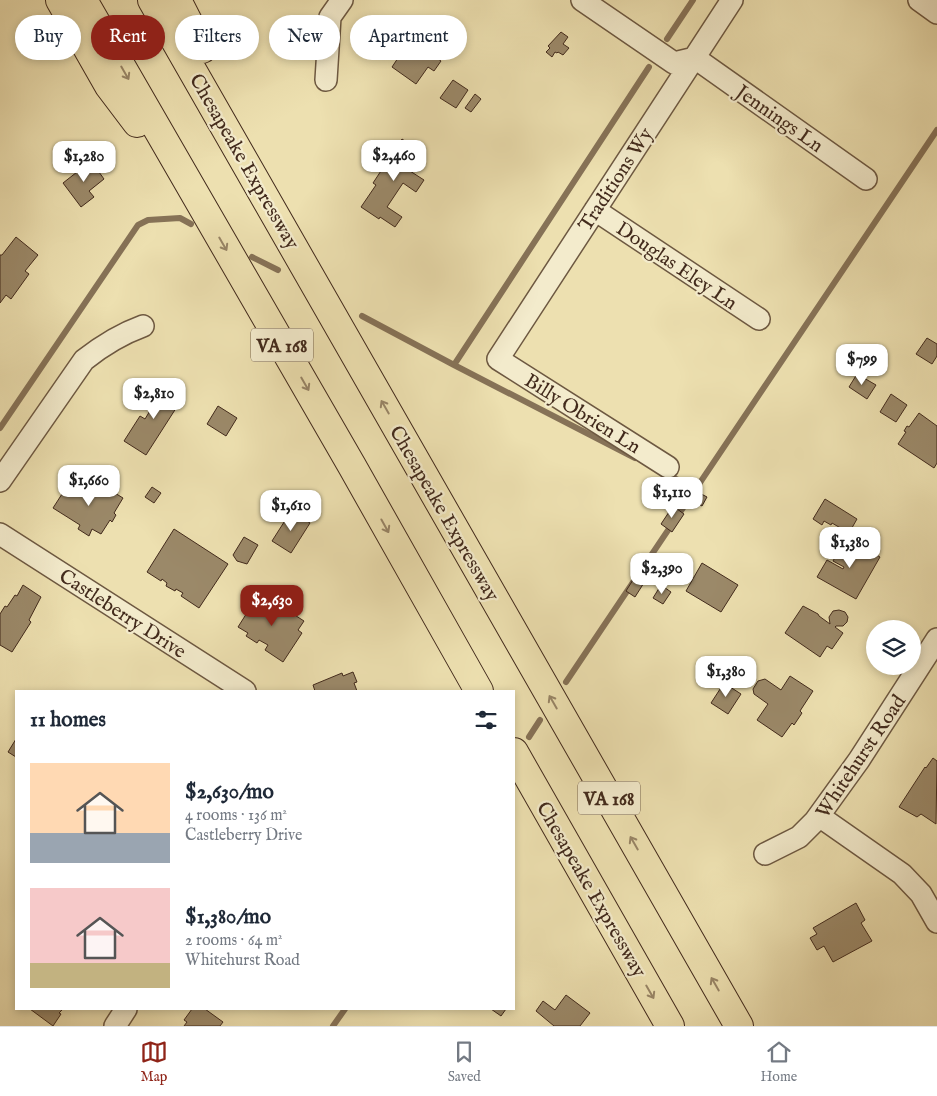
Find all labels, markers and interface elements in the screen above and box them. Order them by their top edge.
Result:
chip: Buy [15,15,81,60]
chip: Rent [91,15,165,60]
chip: Filters [175,15,259,60]
chip: New [269,15,340,60]
chip: Apartment [350,15,467,60]
one-way arrow [120,65,130,80]
street label: Chesapeake Expressway [183,69,304,254]
street label: Jennings Ln [729,79,828,159]
street label: Traditions Wy [573,123,659,236]
pin: $1,280 [43,140,125,183]
pin: $2,460 [353,140,435,182]
text: $2,460 [372,146,416,166]
text: $1,280 [64,147,104,167]
street label: Douglas Eley Ln [611,216,742,316]
one-way arrow [219,236,229,250]
road number: VA 168 [251,328,313,362]
pin: $799 [832,344,892,386]
text: $799 [847,350,877,370]
street label: Billy Obrien Ln [519,369,645,460]
one-way arrow [300,377,310,391]
pin: $2,810 [113,378,195,420]
text: $2,810 [134,384,174,404]
one-way arrow [379,401,389,415]
street label: Chesapeake Expressway [383,421,504,606]
pin: $1,660 [48,464,130,507]
text: $1,660 [69,471,109,491]
pin: $1,110 [631,476,713,519]
text: $1,110 [653,483,691,503]
pin: $1,610 [250,490,332,532]
text: $1,610 [271,496,311,516]
one-way arrow [381,518,391,532]
pin: $1,380 [809,526,891,569]
text: $1,380 [830,533,870,553]
pin: $2,390 [621,552,703,595]
text: $2,390 [641,559,683,579]
street label: Castleberry Drive [54,564,191,665]
pin: $2,630 [231,584,313,627]
text: $2,630 [251,591,293,611]
map controls [866,620,921,675]
button: layers [866,620,921,675]
pin: $1,380 [685,656,767,698]
text: $1,380 [706,662,746,682]
street label: Whitehurst Road [811,690,912,823]
one-way arrow [548,695,558,709]
icon: filters [472,706,500,734]
text: 11 homes [30,707,106,734]
text: $2,630/mo [185,779,274,806]
road number: VA 168 [578,781,640,814]
icon: home [70,783,130,843]
street label: Chesapeake Expressway [530,797,651,982]
text: 4 rooms · 136 m² [185,806,287,826]
text: Castleberry Drive [185,826,302,846]
one-way arrow [629,835,639,850]
text: $1,380/mo [185,904,271,931]
icon: home [70,908,130,968]
text: 2 rooms · 64 m² [185,931,283,951]
text: Whitehurst Road [185,951,300,971]
one-way arrow [709,977,719,991]
one-way arrow [646,984,656,998]
tab: Map [140,1038,168,1086]
tab: Saved [448,1038,481,1086]
tab: Home [761,1038,797,1086]

